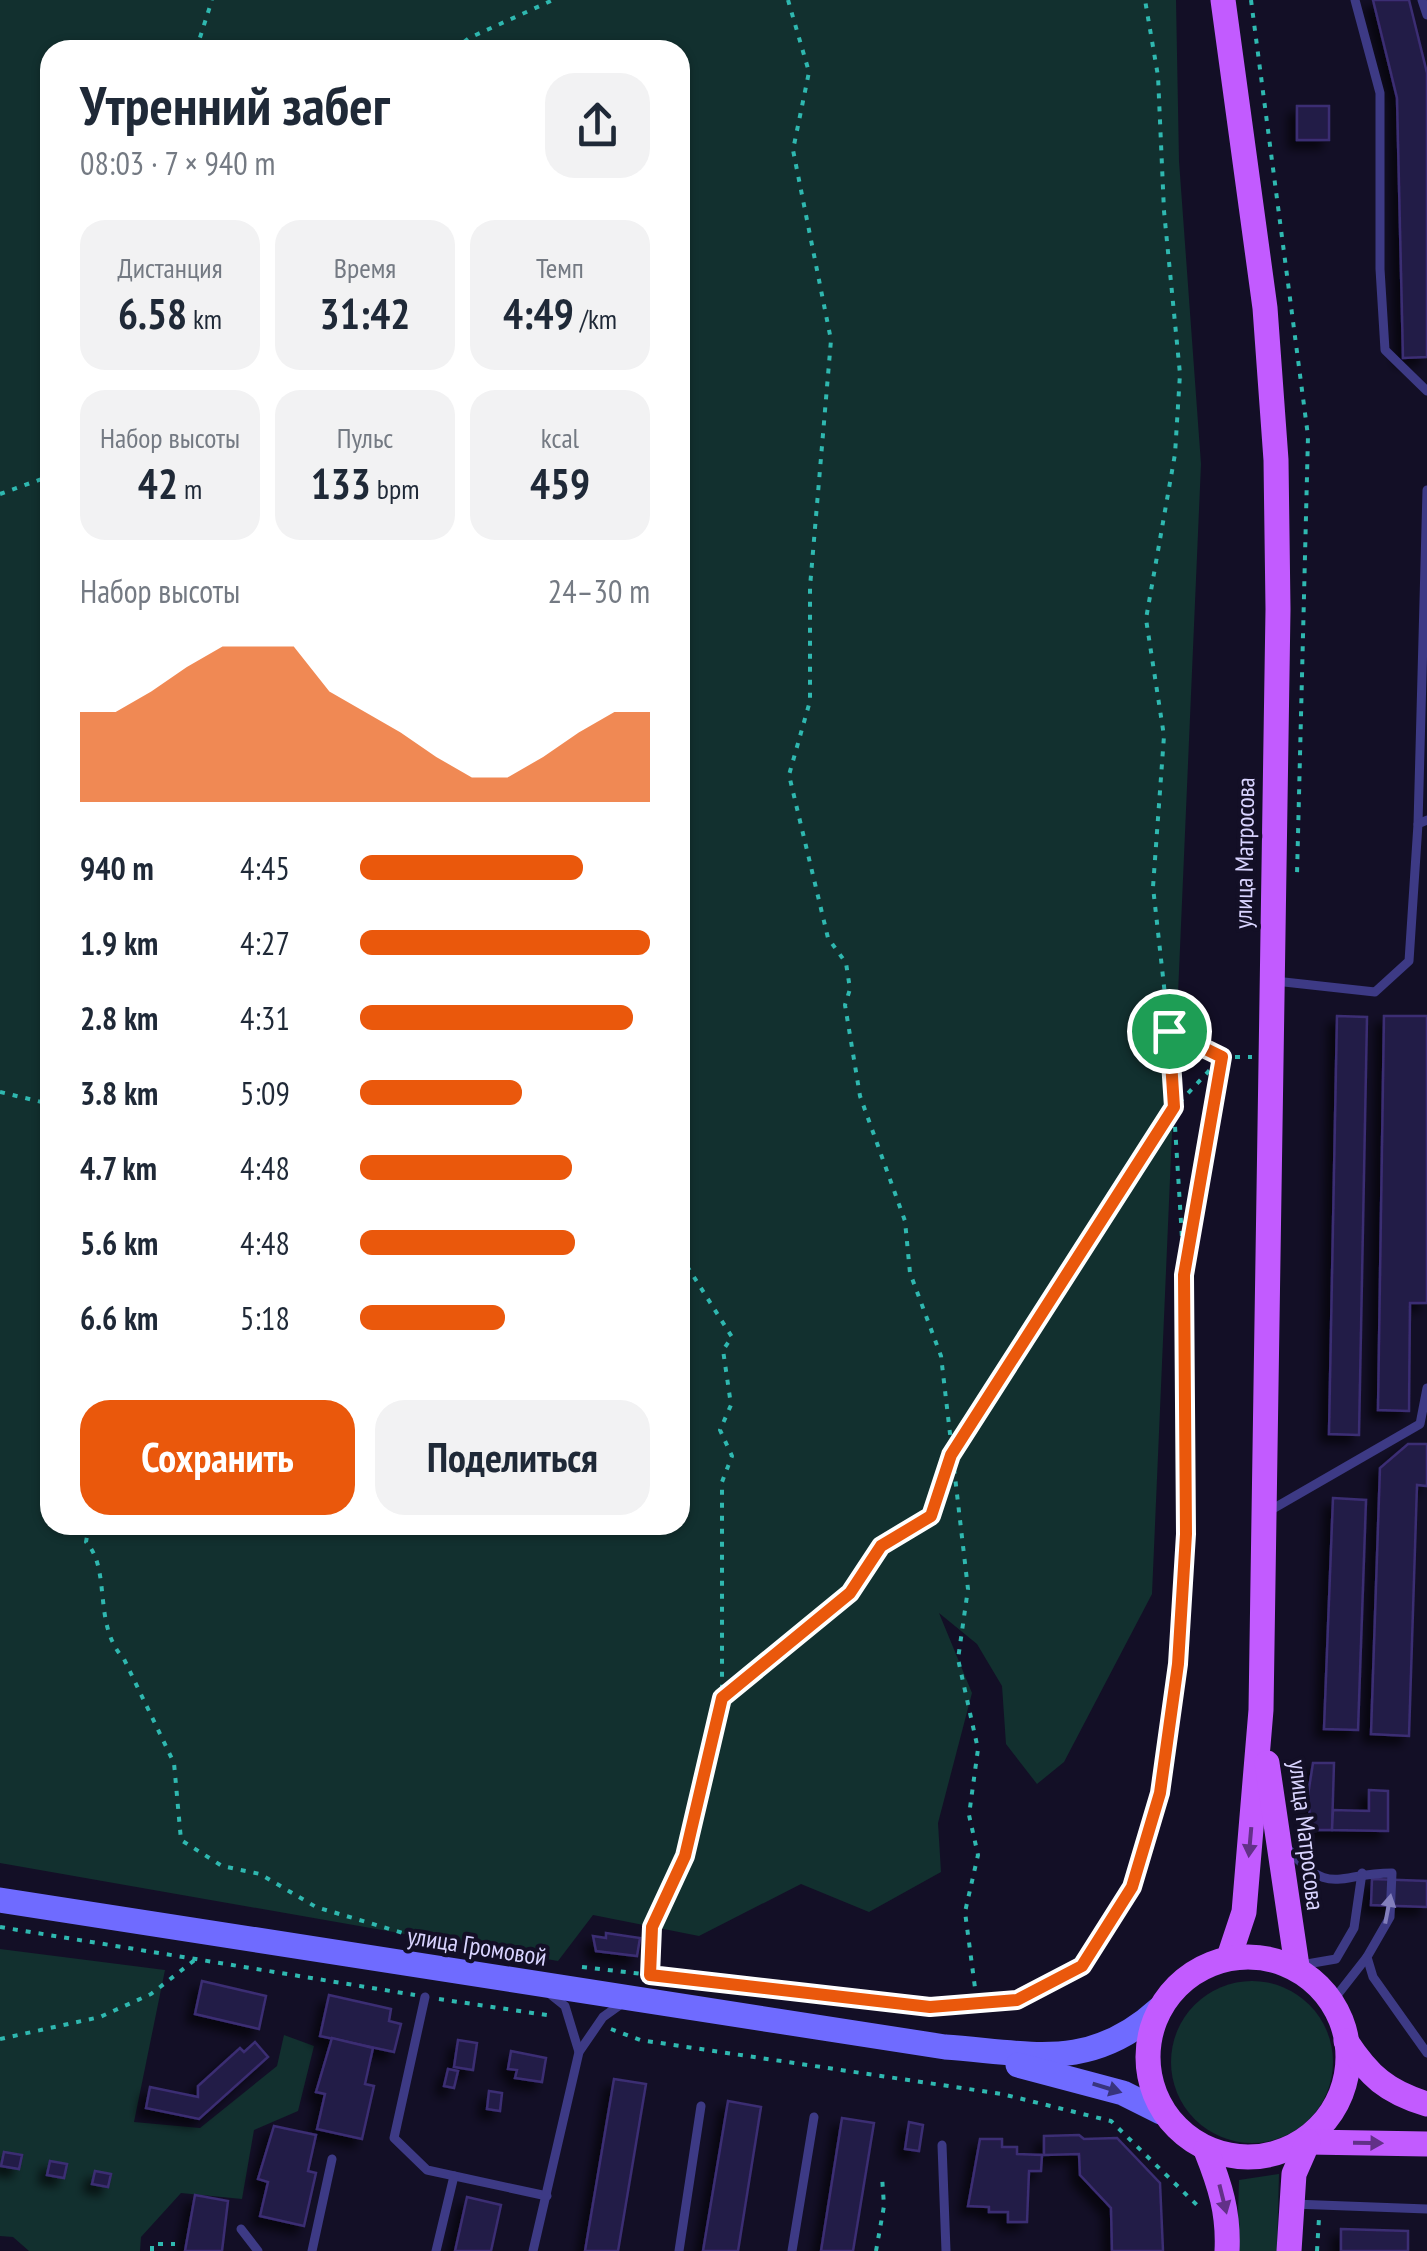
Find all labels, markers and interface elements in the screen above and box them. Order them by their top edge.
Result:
text: Утренний забег [80,69,390,140]
button: share [545,73,650,178]
text: 08:03 · 7 × 940 m [80,142,275,184]
text: Дистанция [118,249,222,286]
text: Время [334,249,396,286]
text: Темп [536,249,584,286]
text: 6.58 [118,286,187,341]
text: 31:42 [320,286,410,341]
text: 4:49 [503,286,574,341]
text: km [187,300,222,337]
text: /km [574,300,617,337]
text: Набор высоты [100,419,240,456]
text: Пульс [337,419,393,456]
text: kcal [541,419,579,456]
text: 42 [138,456,178,511]
text: 133 [311,456,371,511]
text: 459 [530,456,590,511]
text: m [178,470,202,507]
text: bpm [371,470,419,507]
text: Набор высоты [80,570,240,612]
text: 24–30 m [548,570,650,612]
street label: улица Матросова [1227,777,1261,929]
text: 940 m [80,847,154,889]
text: 4:45 [240,847,290,889]
text: 1.9 km [80,922,158,964]
text: 4:27 [240,922,290,964]
pin [1127,989,1212,1074]
text: 2.8 km [80,997,158,1039]
text: 4:31 [240,997,290,1039]
icon: arrive [1142,1004,1197,1059]
text: 3.8 km [80,1072,158,1114]
text: 5:09 [240,1072,290,1114]
text: 4.7 km [80,1147,157,1189]
text: 4:48 [240,1147,290,1189]
text: 5.6 km [80,1222,158,1264]
text: 4:48 [240,1222,290,1264]
text: 6.6 km [80,1297,158,1339]
text: 5:18 [240,1297,290,1339]
button: Сохранить [80,1400,355,1515]
button: Поделиться [375,1400,650,1515]
street label: улица Матросова [1282,1758,1332,1912]
one-way arrow [1242,1827,1258,1859]
one-way arrow [1381,1893,1396,1924]
street label: улица Громовой [405,1919,549,1973]
one-way arrow [1092,2081,1123,2096]
one-way arrow [1352,2135,1384,2151]
one-way arrow [1216,2184,1231,2215]

